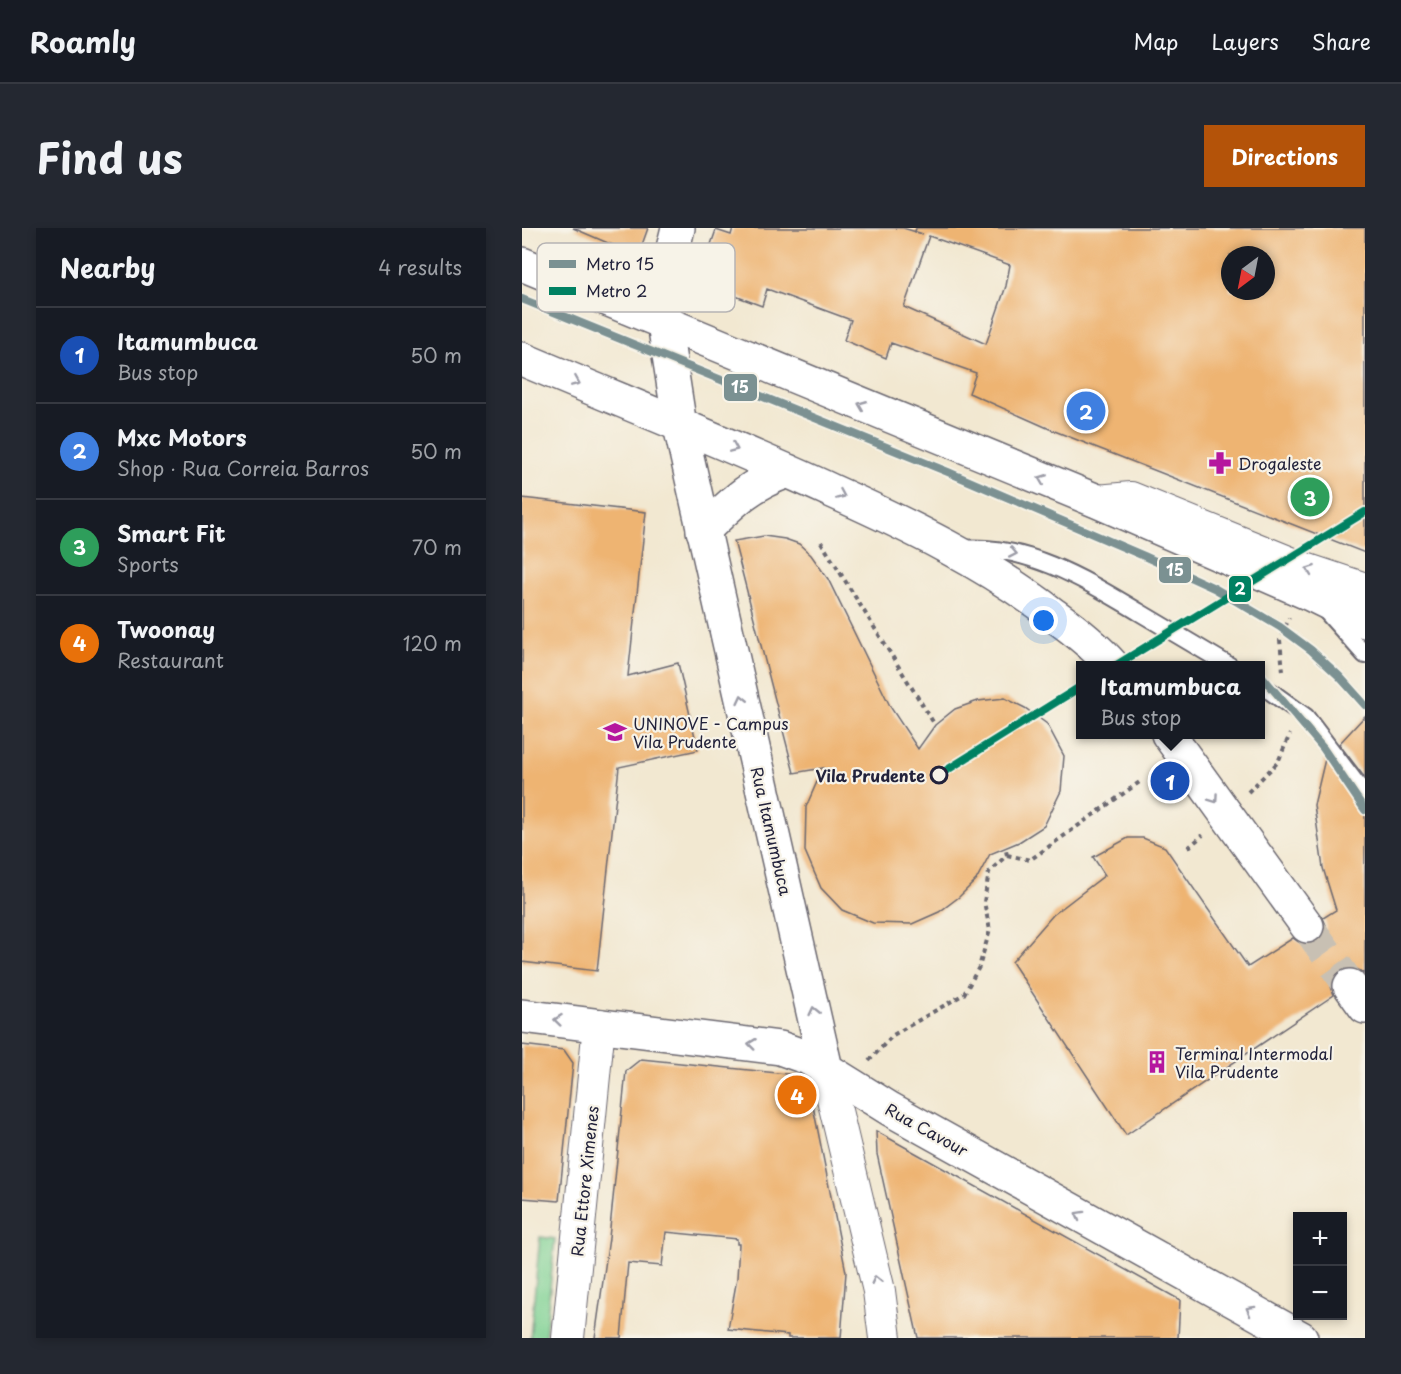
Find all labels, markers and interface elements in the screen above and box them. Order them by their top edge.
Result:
text: Roamly [30,20,136,63]
text: Map [1134,25,1178,57]
text: Layers [1211,25,1279,57]
text: Share [1312,25,1371,57]
text: Find us [36,125,183,188]
button: Directions [1204,125,1365,187]
legend [537,243,735,312]
north arrow [1221,246,1275,300]
text: Nearby [60,248,155,287]
text: Metro 15 [586,251,654,275]
text: 4 results [378,252,462,282]
text: Metro 2 [586,278,647,302]
text: Itamumbuca [117,324,258,357]
text: 1 [75,340,84,370]
text: 50 m [410,340,462,370]
text: Bus stop [117,357,198,387]
line badge: 15 [723,373,758,402]
text: 15 [731,374,749,398]
one-way arrow [570,375,581,387]
pin: 2 [1066,388,1106,434]
one-way arrow [857,400,868,412]
text: Mxc Motors [117,420,247,453]
text: 2 [72,436,87,466]
text: 50 m [410,436,462,466]
one-way arrow [728,441,739,453]
pharmacy icon: Drogaleste [1207,450,1233,476]
place label: Drogaleste [1238,451,1322,475]
text: Shop · Rua Correia Barros [117,453,369,483]
one-way arrow [1038,474,1049,486]
pin: 3 [1290,474,1330,520]
one-way arrow [835,487,846,499]
text: Smart Fit [117,516,225,549]
text: 3 [73,532,86,562]
text: 70 m [412,532,462,562]
one-way arrow [1007,546,1017,559]
text: Sports [117,549,179,579]
line badge: 15 [1158,556,1192,584]
text: 15 [1166,557,1184,581]
one-way arrow [1305,565,1315,578]
line badge: 2 [1228,575,1252,603]
text: 2 [1234,576,1246,600]
your location [1029,606,1058,635]
text: Twoonay [117,612,215,645]
text: 4 [73,628,86,658]
text: 120 m [403,628,462,658]
text: Restaurant [117,645,224,675]
popup [1076,661,1265,739]
text: Itamumbuca [1100,669,1241,702]
one-way arrow [736,694,749,704]
text: Bus stop [1100,702,1181,732]
place label: UNINOVE - Campus Vila Prudente [633,711,789,753]
school or university icon: UNINOVE - Campus Vila Prudente [602,719,628,745]
pin: 1 [1150,758,1190,804]
place label: Vila Prudente [816,763,925,787]
street label: Rua Itamumbuca [746,764,798,898]
marker: Vila Prudente [930,766,948,784]
one-way arrow [1207,793,1218,804]
one-way arrow [808,1007,821,1017]
one-way arrow [554,1014,563,1027]
one-way arrow [747,1039,756,1051]
place label: Terminal Intermodal Vila Prudente [1175,1041,1333,1083]
building icon: Terminal Intermodal Vila Prudente [1144,1049,1170,1075]
pin: 4 [778,1072,816,1118]
street label: Rua Cavour [881,1096,973,1162]
street label: Rua Ettore Ximenes [564,1105,604,1257]
one-way arrow [1075,1210,1085,1222]
map controls [1293,1212,1347,1320]
button: + [1293,1212,1347,1266]
button: − [1293,1266,1347,1320]
one-way arrow [870,1275,883,1285]
one-way arrow [1245,1305,1256,1317]

